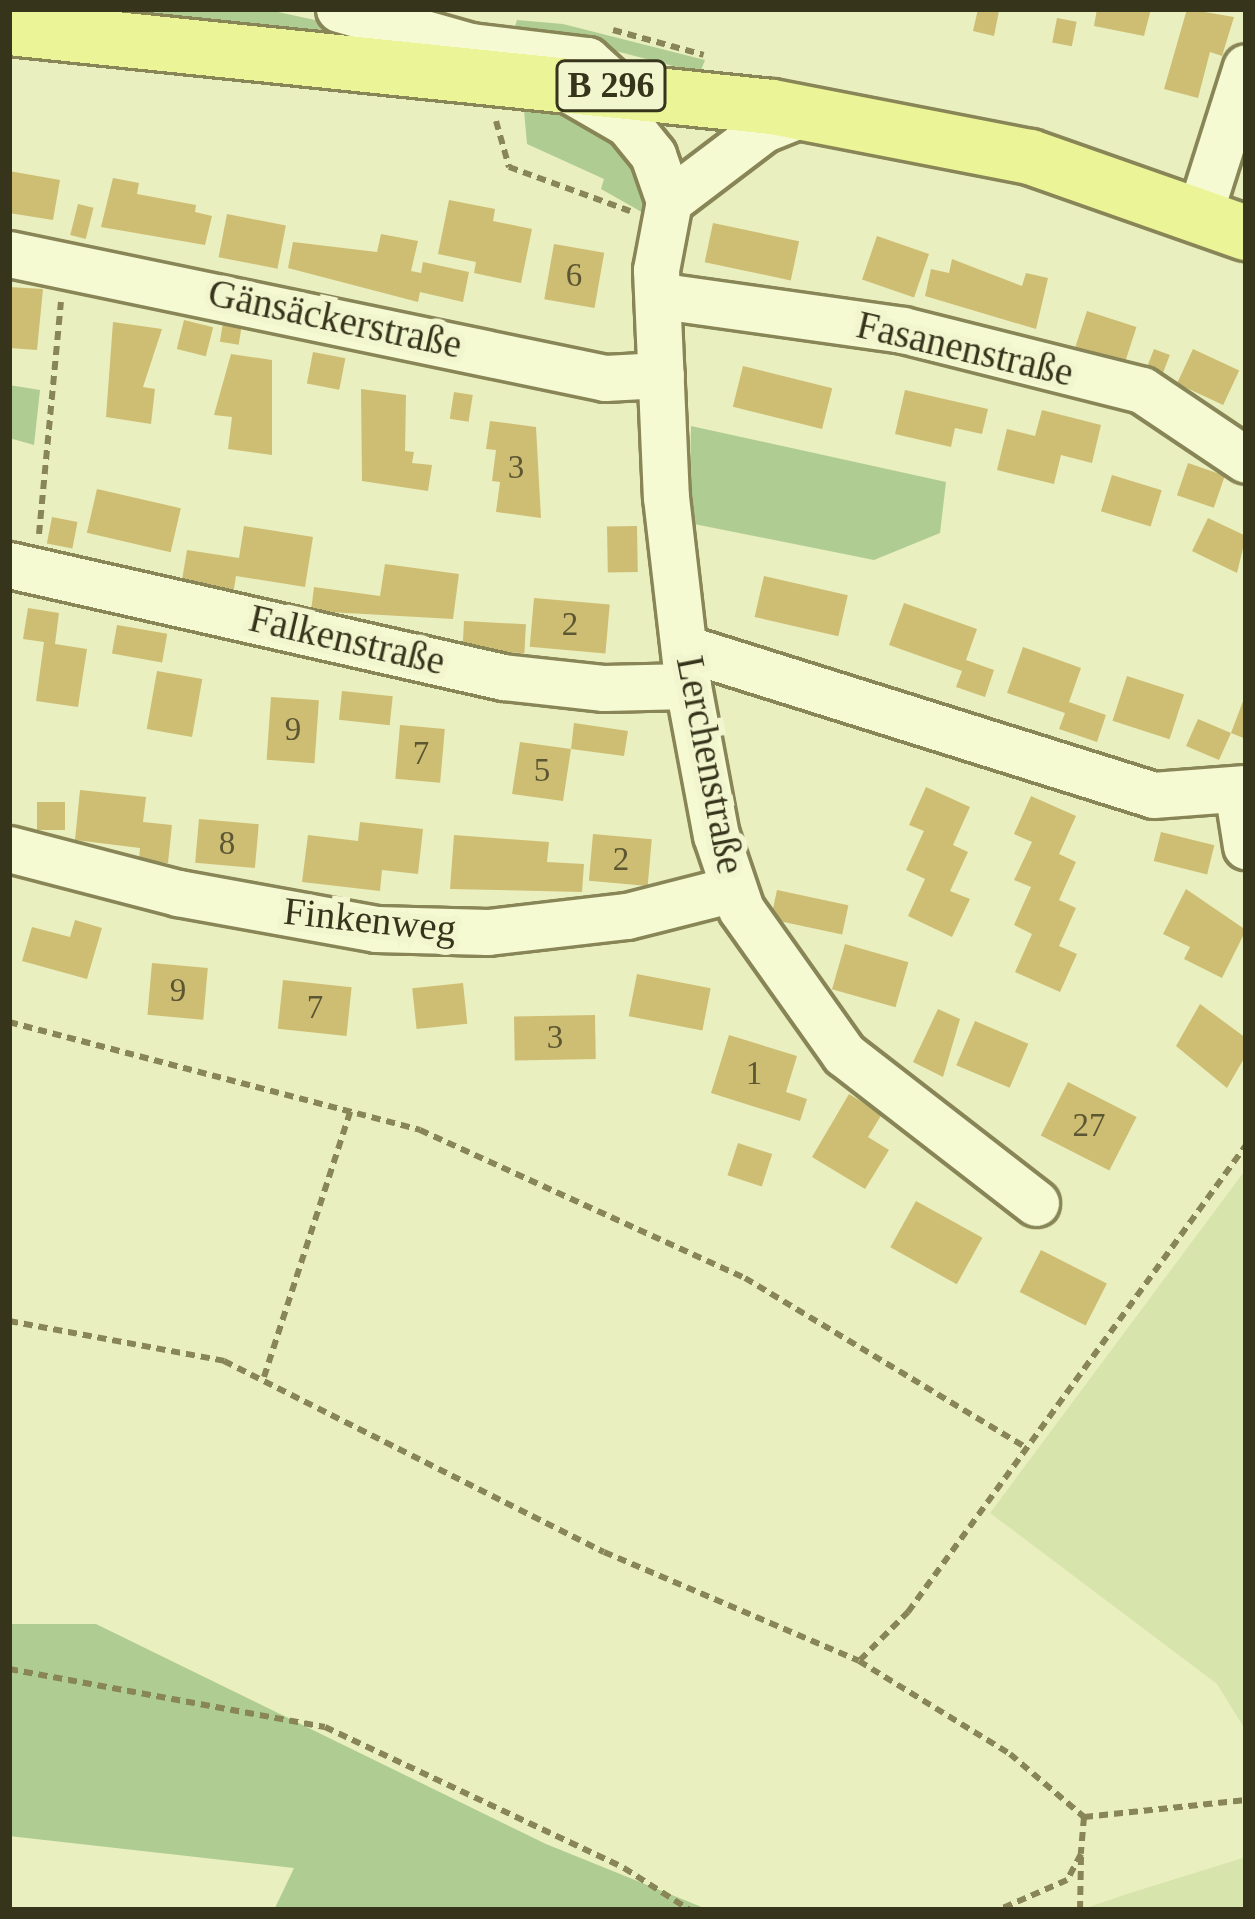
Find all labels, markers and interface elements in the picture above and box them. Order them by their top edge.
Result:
road number: B 296 [554,56,668,116]
house number: 6 [566,256,582,296]
street label: Gänsäckerstraße [204,269,466,369]
street label: Fasanenstraße [852,301,1078,397]
house number: 3 [508,448,524,488]
street label: Falkenstraße [245,595,449,685]
house number: 2 [562,605,578,645]
street label: Lerchenstraße [666,652,754,878]
house number: 9 [285,710,301,750]
house number: 7 [413,734,429,774]
house number: 5 [534,751,550,791]
house number: 8 [219,824,235,864]
house number: 2 [613,840,629,880]
street label: Finkenweg [281,888,459,952]
house number: 9 [170,971,186,1011]
house number: 7 [307,988,323,1028]
house number: 3 [547,1018,563,1058]
house number: 1 [746,1054,762,1094]
house number: 27 [1072,1106,1106,1146]

